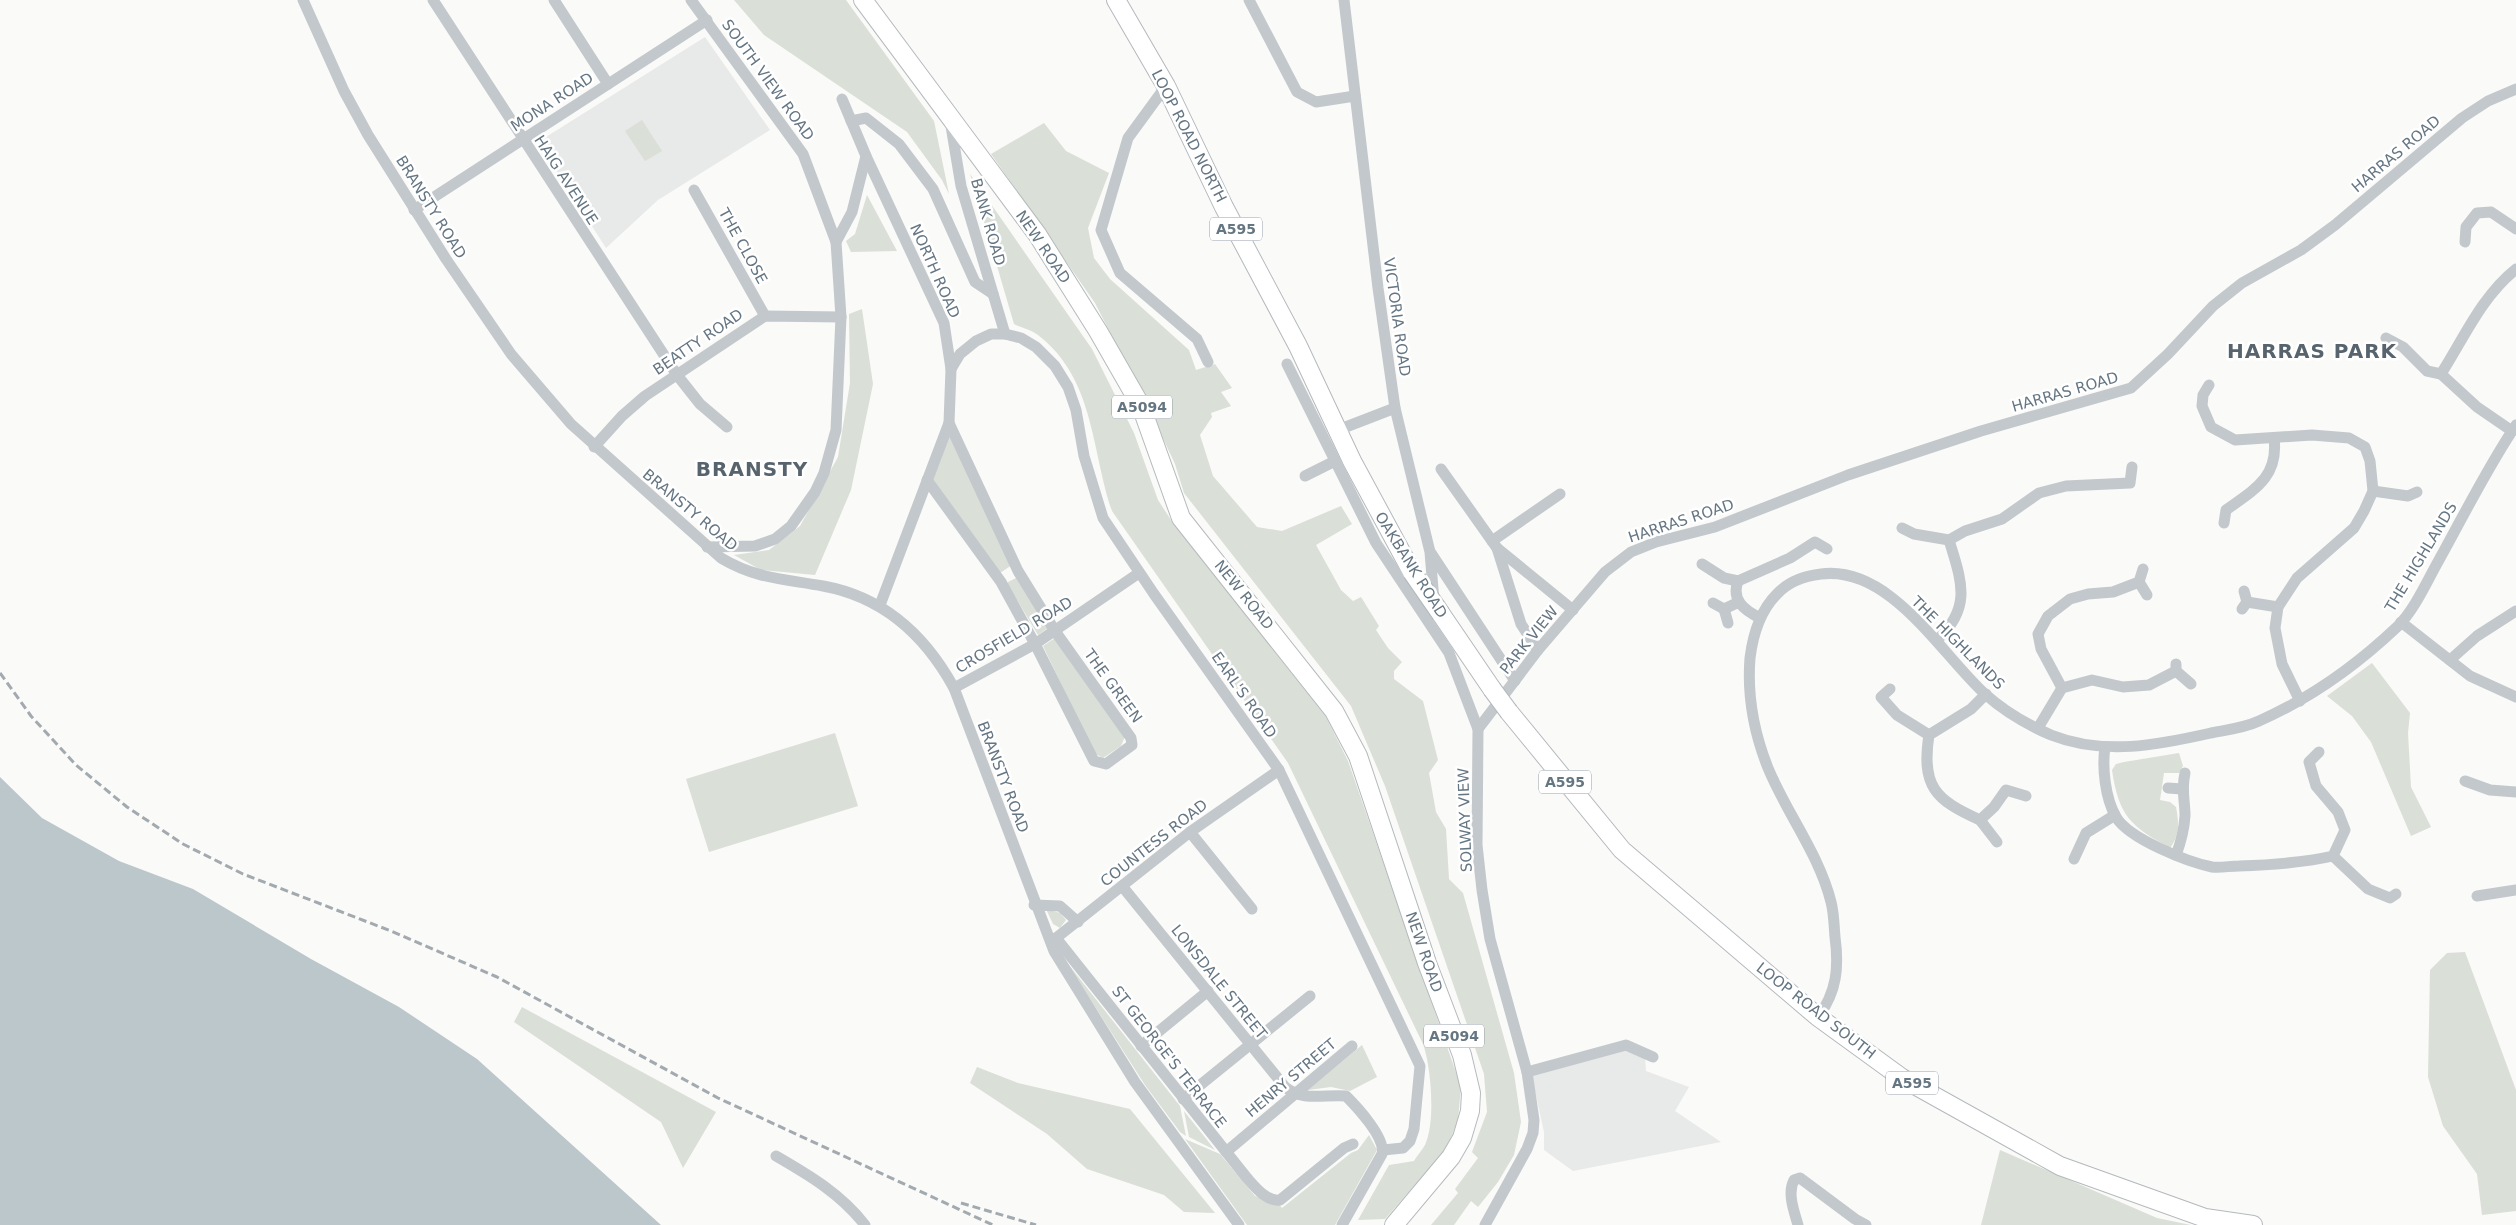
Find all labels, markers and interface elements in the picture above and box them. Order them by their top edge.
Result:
street label: SOUTH VIEW ROAD [718,16,818,144]
street label: LOOP ROAD NORTH [1148,67,1230,205]
street label: MONA ROAD [507,69,597,135]
street label: HARRAS ROAD [2348,112,2444,196]
street label: HAIG AVENUE [530,132,602,228]
street label: BRANSTY ROAD [392,152,470,262]
street label: BANK ROAD [967,176,1009,268]
street label: THE CLOSE [714,204,771,287]
street label: NEW ROAD [1012,207,1074,287]
road number: A595 [1210,218,1262,240]
street label: NORTH ROAD [906,221,964,321]
street label: VICTORIA ROAD [1380,256,1414,378]
street label: BEATTY ROAD [650,305,746,379]
district label: HARRAS PARK [2227,339,2398,363]
street label: HARRAS ROAD [2010,368,2120,416]
road number: A5094 [1112,396,1172,418]
district label: BRANSTY [696,457,808,481]
street label: BRANSTY ROAD [639,465,741,555]
street label: HARRAS ROAD [1626,495,1736,547]
street label: THE HIGHLANDS [2381,499,2461,616]
street label: OAKBANK ROAD [1371,509,1451,621]
street label: NEW ROAD [1211,557,1277,633]
street label: THE HIGHLANDS [1907,592,2008,693]
street label: CROSFIELD ROAD [952,593,1076,677]
street label: PARK VIEW [1496,602,1562,678]
street label: THE GREEN [1080,645,1146,726]
street label: EARL'S ROAD [1208,649,1280,741]
street label: BRANSTY ROAD [973,719,1033,835]
street label: SOLWAY VIEW [1454,767,1476,872]
road number: A595 [1539,770,1591,794]
street label: COUNTESS ROAD [1097,796,1211,890]
street label: NEW ROAD [1402,909,1446,995]
street label: LONSDALE STREET [1167,921,1271,1043]
street label: LOOP ROAD SOUTH [1753,959,1879,1063]
street label: ST GEORGE'S TERRACE [1108,982,1230,1132]
road number: A5094 [1424,1024,1484,1048]
street label: HENRY STREET [1242,1034,1341,1121]
road number: A595 [1886,1072,1938,1094]

